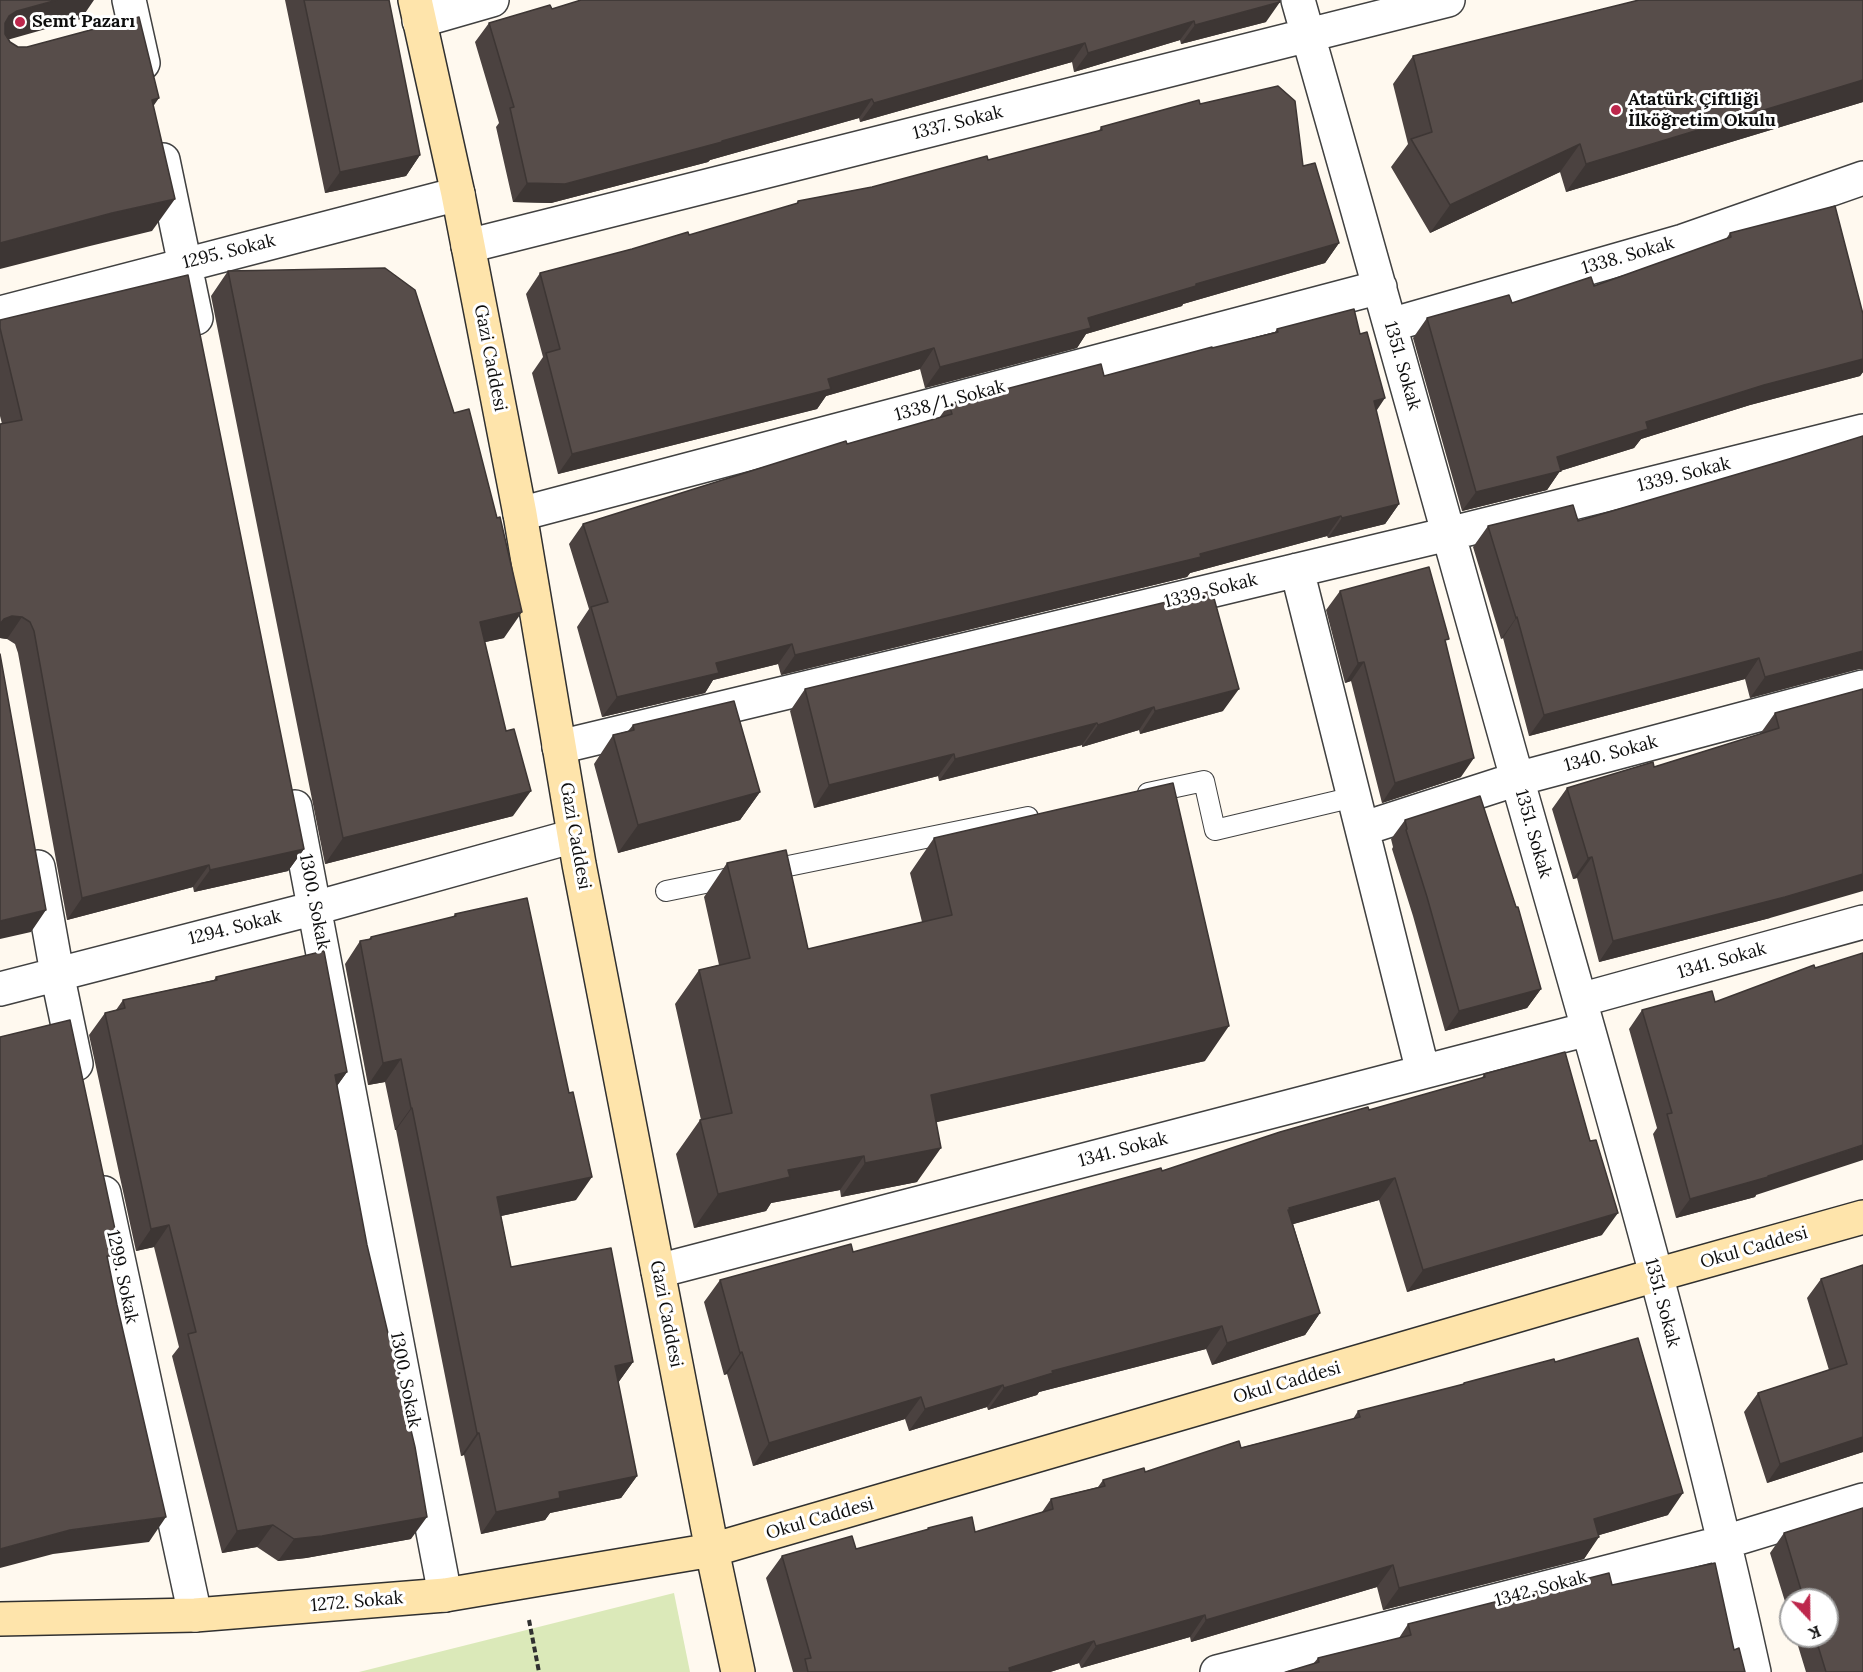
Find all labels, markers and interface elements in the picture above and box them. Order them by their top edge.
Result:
place label: Semt Pazarı [32,11,135,33]
marker: Semt Pazarı [13,15,27,29]
place label: Atatürk Çiftliği İlköğretim Okulu [1628,89,1776,132]
street label: 1337. Sokak [911,101,1005,145]
marker: Atatürk Çiftliği İlköğretim Okulu [1609,103,1623,117]
street label: 1295. Sokak [180,230,278,274]
street label: 1338. Sokak [1579,232,1677,280]
street label: Gazi Caddesi [469,303,511,413]
street label: 1351. Sokak [1379,319,1425,413]
street label: 1338/1. Sokak [892,376,1008,426]
street label: 1339. Sokak [1635,453,1733,497]
street label: 1339. Sokak [1162,569,1260,613]
street label: 1340. Sokak [1562,731,1660,777]
street label: Gazi Caddesi [555,781,595,891]
street label: 1351. Sokak [1510,787,1556,881]
street label: 1300. Sokak [294,852,334,952]
street label: 1294. Sokak [186,906,284,950]
street label: 1341. Sokak [1675,938,1769,984]
street label: 1341. Sokak [1076,1128,1170,1172]
street label: Okul Caddesi [1698,1222,1810,1274]
street label: 1299. Sokak [102,1228,142,1326]
street label: 1351. Sokak [1640,1256,1684,1350]
street label: Gazi Caddesi [645,1259,687,1369]
street label: 1300. Sokak [385,1330,425,1430]
street label: Okul Caddesi [1231,1357,1343,1409]
street label: Okul Caddesi [764,1493,876,1545]
street label: 1342. Sokak [1493,1566,1589,1612]
street label: 1272. Sokak [310,1587,404,1617]
north arrow [1779,1588,1839,1648]
text: K [1806,1621,1824,1644]

